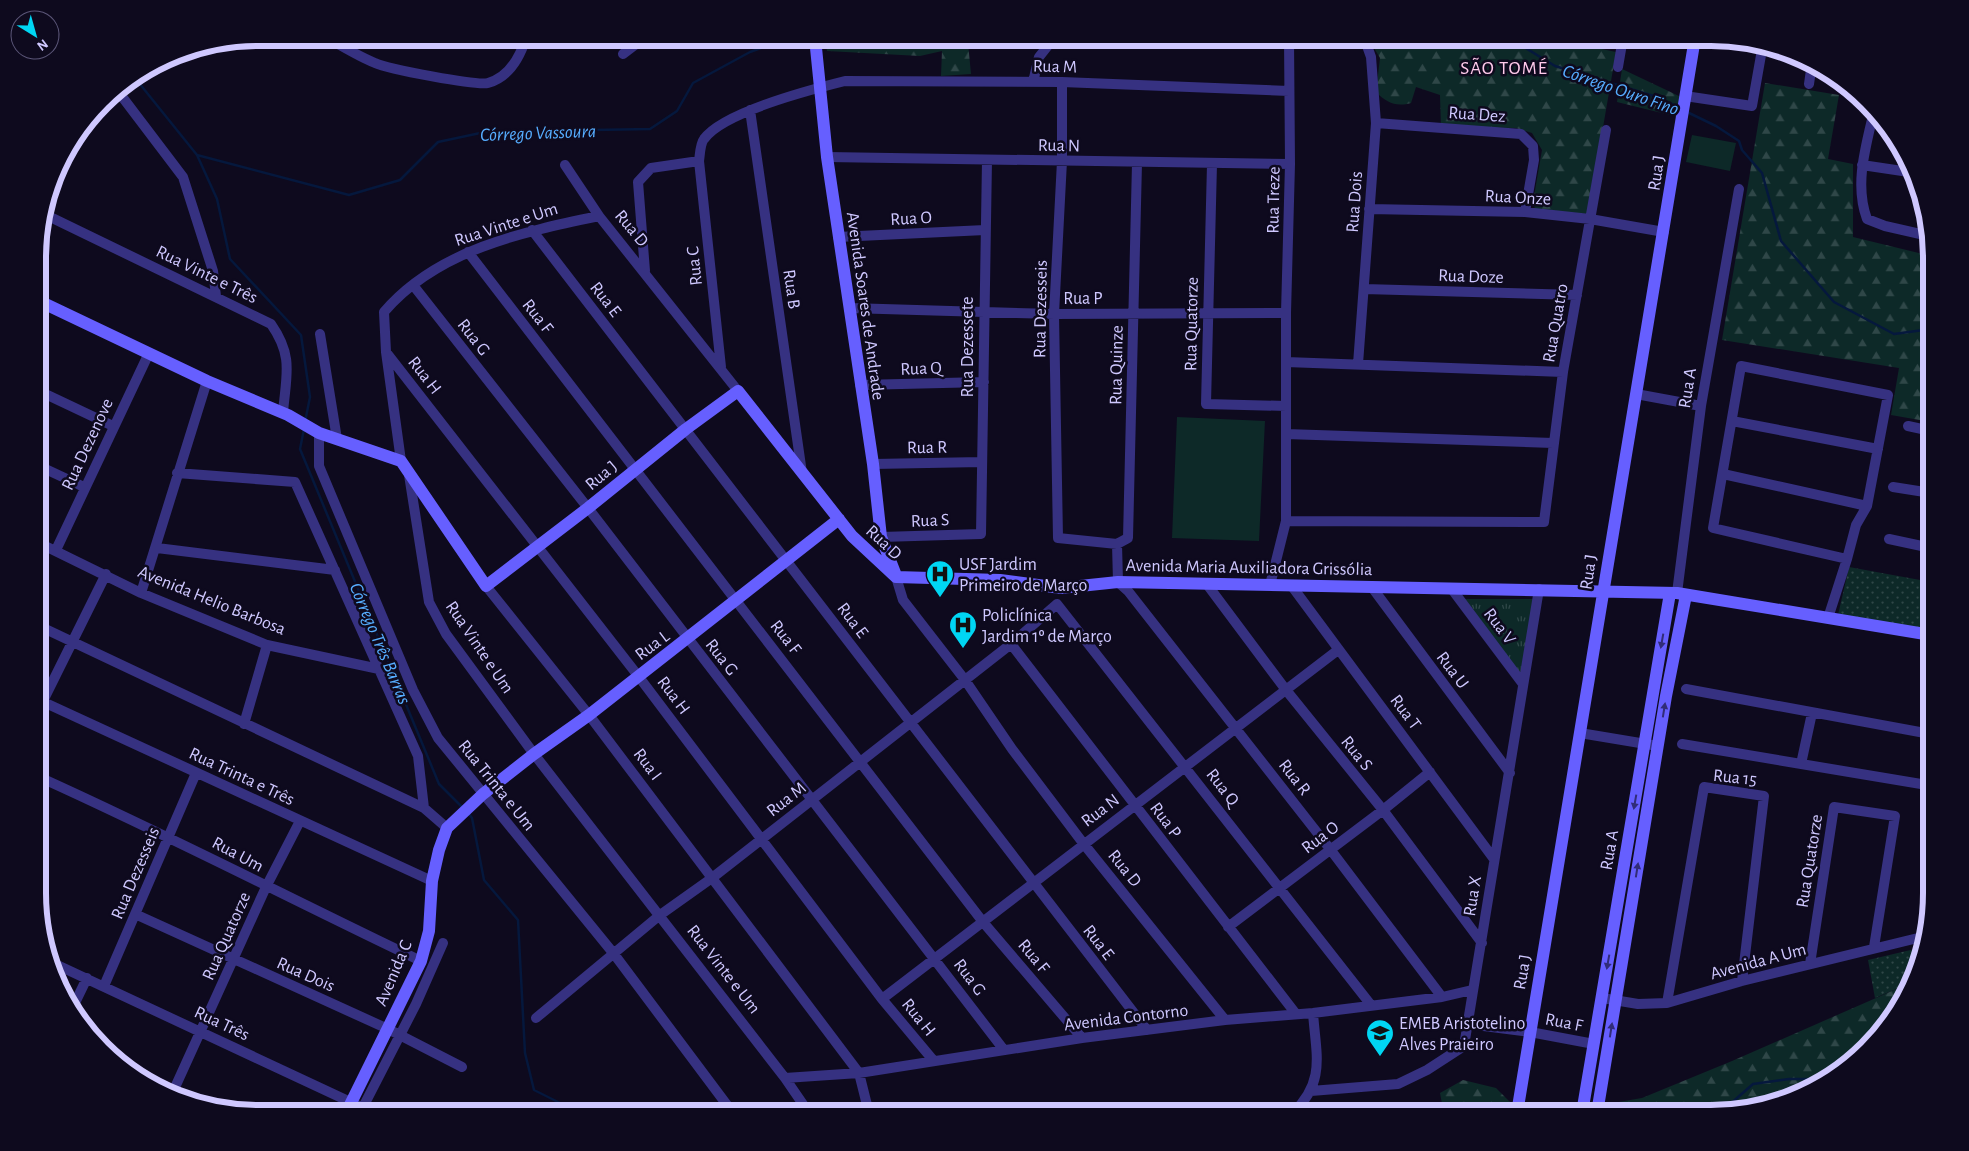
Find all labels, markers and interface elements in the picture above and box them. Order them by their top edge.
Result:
north arrow [10,10,60,60]
text: N [34,36,50,53]
district label: SÃO TOMÉ [1460,57,1548,78]
street label: Rua M [1033,58,1077,76]
water label: Córrego Ouro Fino [1560,62,1681,119]
street label: Rua Dez [1448,104,1506,126]
water label: Córrego Vassoura [480,122,596,145]
street label: Rua N [1038,137,1080,155]
street label: Rua J [1645,154,1669,192]
street label: Rua Treze [1264,166,1284,234]
street label: Rua Dois [1344,171,1366,233]
street label: Rua Onze [1484,187,1552,209]
street label: Rua Vinte e Um [453,200,560,250]
street label: Rua D [611,207,652,250]
street label: Rua O [890,209,932,229]
street label: Avenida Soares de Andrade [843,211,887,401]
street label: Rua Vinte e Três [153,243,260,307]
street label: Rua C [684,245,706,286]
street label: Rua Dezesseis [1031,260,1051,358]
street label: Rua Doze [1438,267,1504,287]
street label: Rua B [779,268,803,310]
street label: Rua Quatorze [1182,277,1202,371]
street label: Rua E [586,279,624,321]
street label: Rua Quatro [1540,282,1572,364]
street label: Rua P [1063,290,1103,308]
street label: Rua F [518,296,556,337]
street label: Rua Dezessete [959,297,977,397]
street label: Rua G [454,316,493,359]
street label: Rua Quinze [1107,325,1127,405]
street label: Rua H [404,353,444,398]
street label: Rua Q [900,359,945,379]
street label: Rua A [1676,366,1700,410]
street label: Rua Dezenove [59,396,117,493]
street label: Rua R [907,439,947,457]
street label: Rua J [582,457,621,494]
street label: Rua S [910,511,950,531]
street label: Rua D [862,522,905,564]
street label: Rua J [1577,553,1601,591]
place label: USF Jardim Primeiro de Março [959,556,1087,595]
street label: Avenida Maria Auxiliadora Grissólia [1125,557,1373,579]
hospital icon: USF Jardim Primeiro de Março [925,559,955,598]
street label: Avenida Helio Barbosa [135,563,288,639]
water label: Córrego Três Barras [346,580,414,707]
street label: Rua Vinte e Um [442,598,517,697]
street label: Rua E [833,600,871,642]
street label: Rua V [1480,605,1519,649]
place label: Policlínica Jardim 1º de Março [982,607,1112,646]
hospital icon: Policlínica Jardim 1º de Março [948,610,978,649]
street label: Rua F [766,617,804,658]
street label: Rua L [632,627,673,664]
one-way arrow [1657,634,1665,650]
street label: Rua G [702,636,741,679]
street label: Rua U [1433,649,1472,693]
street label: Rua H [653,673,693,718]
street label: Rua T [1386,692,1424,734]
one-way arrow [1660,701,1668,717]
street label: Rua S [1337,733,1375,774]
street label: Rua Trinta e Um [454,737,538,834]
street label: Rua Trinta e Três [186,745,297,809]
street label: Rua I [630,745,665,784]
street label: Rua R [1275,756,1314,799]
street label: Rua Q [1202,766,1244,812]
street label: Rua 15 [1712,767,1758,789]
street label: Rua M [764,779,810,821]
street label: Rua N [1078,791,1123,831]
one-way arrow [1630,794,1638,810]
street label: Rua P [1146,799,1184,842]
street label: Rua Quatorze [1794,813,1826,909]
street label: Rua O [1299,818,1343,857]
street label: Rua Dezesseis [108,825,163,922]
street label: Rua A [1598,828,1622,872]
street label: Rua Um [209,834,266,876]
street label: Rua D [1104,847,1144,891]
one-way arrow [1634,862,1642,878]
street label: Rua X [1461,874,1485,918]
street label: Rua Quatorze [199,890,254,983]
street label: Rua Vinte e Um [683,922,763,1017]
street label: Rua E [1079,922,1117,964]
street label: Rua F [1014,936,1052,977]
street label: Avenida C [372,938,416,1009]
street label: Avenida A Um [1708,941,1808,983]
street label: Rua J [1511,953,1535,991]
street label: Rua Dois [274,954,337,996]
one-way arrow [1603,954,1611,970]
street label: Rua G [950,956,989,999]
street label: Rua H [898,995,939,1040]
street label: Avenida Contorno [1063,1001,1189,1035]
street label: Rua Três [191,1003,252,1044]
street label: Rua F [1543,1011,1584,1035]
place label: EMEB Aristotelino Alves Praieiro [1399,1015,1525,1054]
school or university icon: EMEB Aristotelino Alves Praieiro [1365,1018,1395,1057]
one-way arrow [1607,1022,1615,1038]

